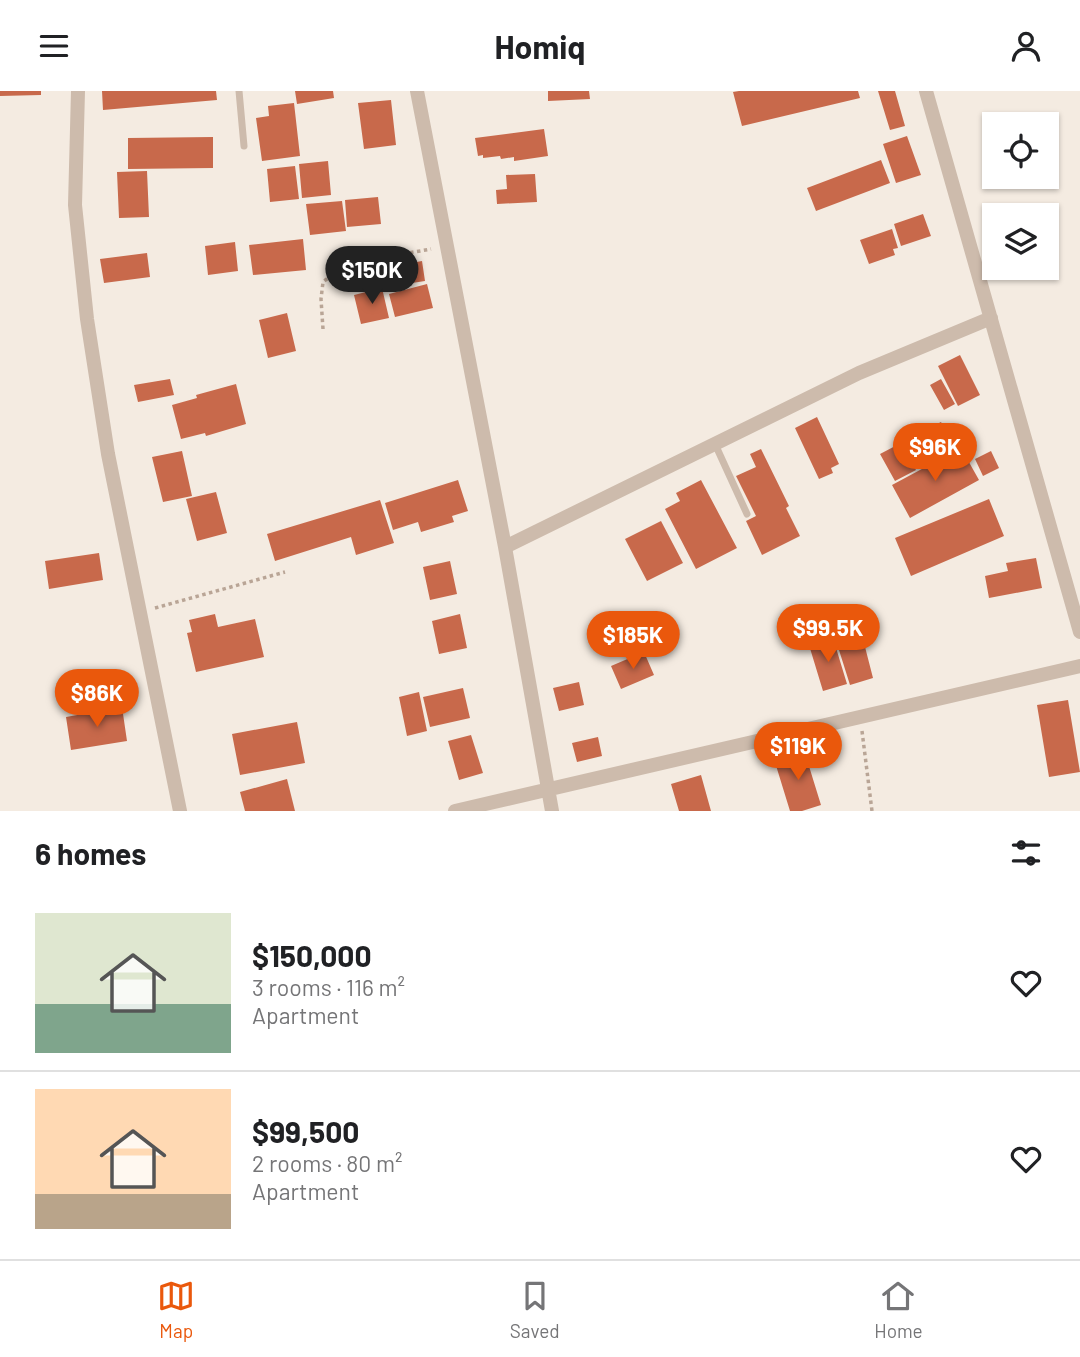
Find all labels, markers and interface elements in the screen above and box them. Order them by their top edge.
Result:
icon: menu [35,27,73,65]
text: Homiq [495,27,585,65]
icon: person [1007,27,1045,65]
map controls [982,112,1059,280]
button: locate [982,112,1059,189]
button: layers [982,203,1059,280]
pin: $150K [323,247,421,306]
text: $150K [341,255,403,283]
pin: $96K [894,423,976,483]
text: $96K [909,432,961,460]
pin: $99.5K [771,605,885,664]
pin: $185K [584,611,682,671]
text: $99.5K [793,613,863,641]
text: $185K [603,620,663,648]
pin: $86K [56,669,138,729]
text: $86K [71,678,123,706]
pin: $119K [749,723,847,782]
text: $119K [770,731,826,759]
icon: filters [1007,834,1045,872]
text: 6 homes [35,835,146,871]
text: $150,000 [252,937,372,973]
icon: home [91,941,175,1025]
icon: heart [1007,964,1045,1002]
text: 3 rooms · 116 m² [252,973,405,1001]
text: Apartment [252,1001,359,1029]
text: $99,500 [252,1113,359,1149]
icon: home [91,1117,175,1201]
icon: heart [1007,1140,1045,1178]
text: 2 rooms · 80 m² [252,1149,402,1177]
text: Apartment [252,1177,359,1205]
tab: Map [157,1277,195,1342]
tab: Saved [510,1277,560,1342]
tab: Home [874,1277,923,1342]

